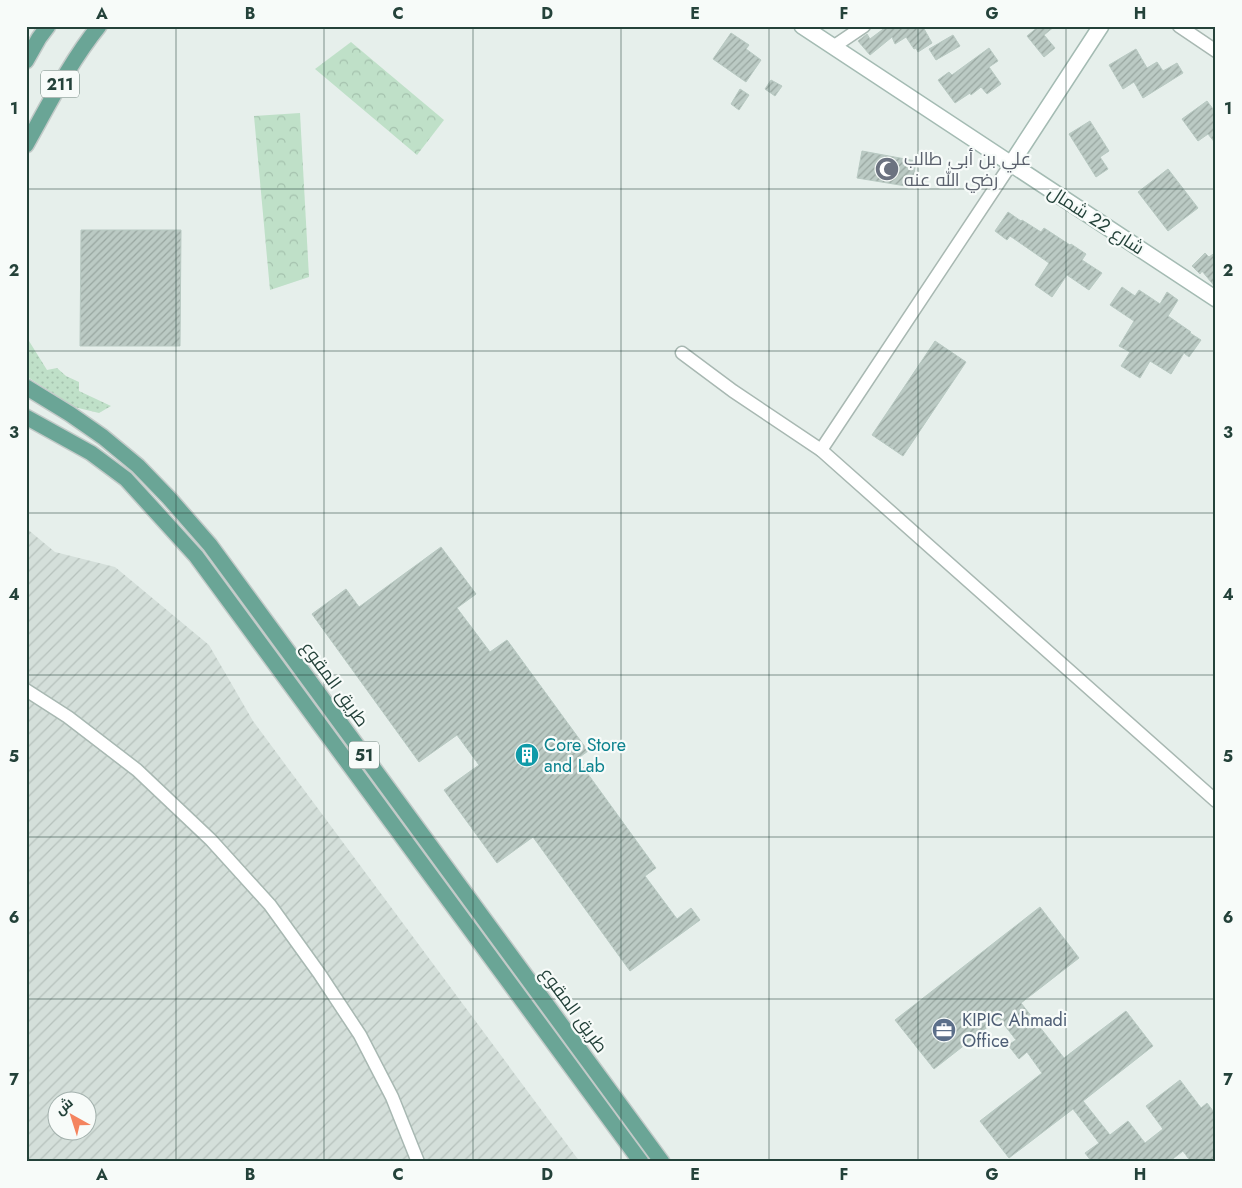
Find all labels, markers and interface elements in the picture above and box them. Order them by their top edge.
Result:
text: A [95,2,108,25]
text: B [245,2,255,25]
text: C [392,2,404,25]
text: D [541,2,553,25]
text: E [690,2,700,25]
text: F [840,2,848,25]
text: G [985,2,999,25]
text: H [1134,2,1146,25]
road number: 211 [41,70,79,98]
text: 1 [10,97,18,120]
text: 1 [1224,97,1232,120]
place label: علي بن أبي طالب رضي الله عنه [904,146,1031,193]
mosque icon: علي بن أبي طالب رضي الله عنه [874,156,900,182]
street label: شارع 22 شمال [1043,179,1149,261]
text: 2 [9,259,19,282]
text: 2 [1223,259,1233,282]
text: 3 [9,421,19,444]
text: 3 [1223,421,1233,444]
text: 4 [8,583,20,606]
text: 4 [1222,583,1234,606]
street label: طريق المقوع [295,636,375,732]
place label: Core Store and Lab [544,732,626,779]
road number: 51 [349,742,379,768]
building icon: Core Store and Lab [514,742,540,768]
text: 5 [9,745,19,768]
text: 5 [1223,745,1233,768]
text: 6 [9,906,19,929]
text: 6 [1223,906,1233,929]
street label: طريق المقوع [534,962,614,1058]
place label: KIPIC Ahmadi Office [962,1007,1068,1054]
office icon: KIPIC Ahmadi Office [931,1017,957,1043]
text: 7 [9,1068,19,1091]
text: 7 [1223,1068,1233,1091]
north arrow [48,1090,98,1140]
text: ش [51,1092,77,1119]
text: A [95,1163,108,1186]
text: B [245,1163,255,1186]
text: C [392,1163,404,1186]
text: D [541,1163,553,1186]
text: E [690,1163,700,1186]
text: F [840,1163,848,1186]
text: G [985,1163,999,1186]
text: H [1134,1163,1146,1186]

